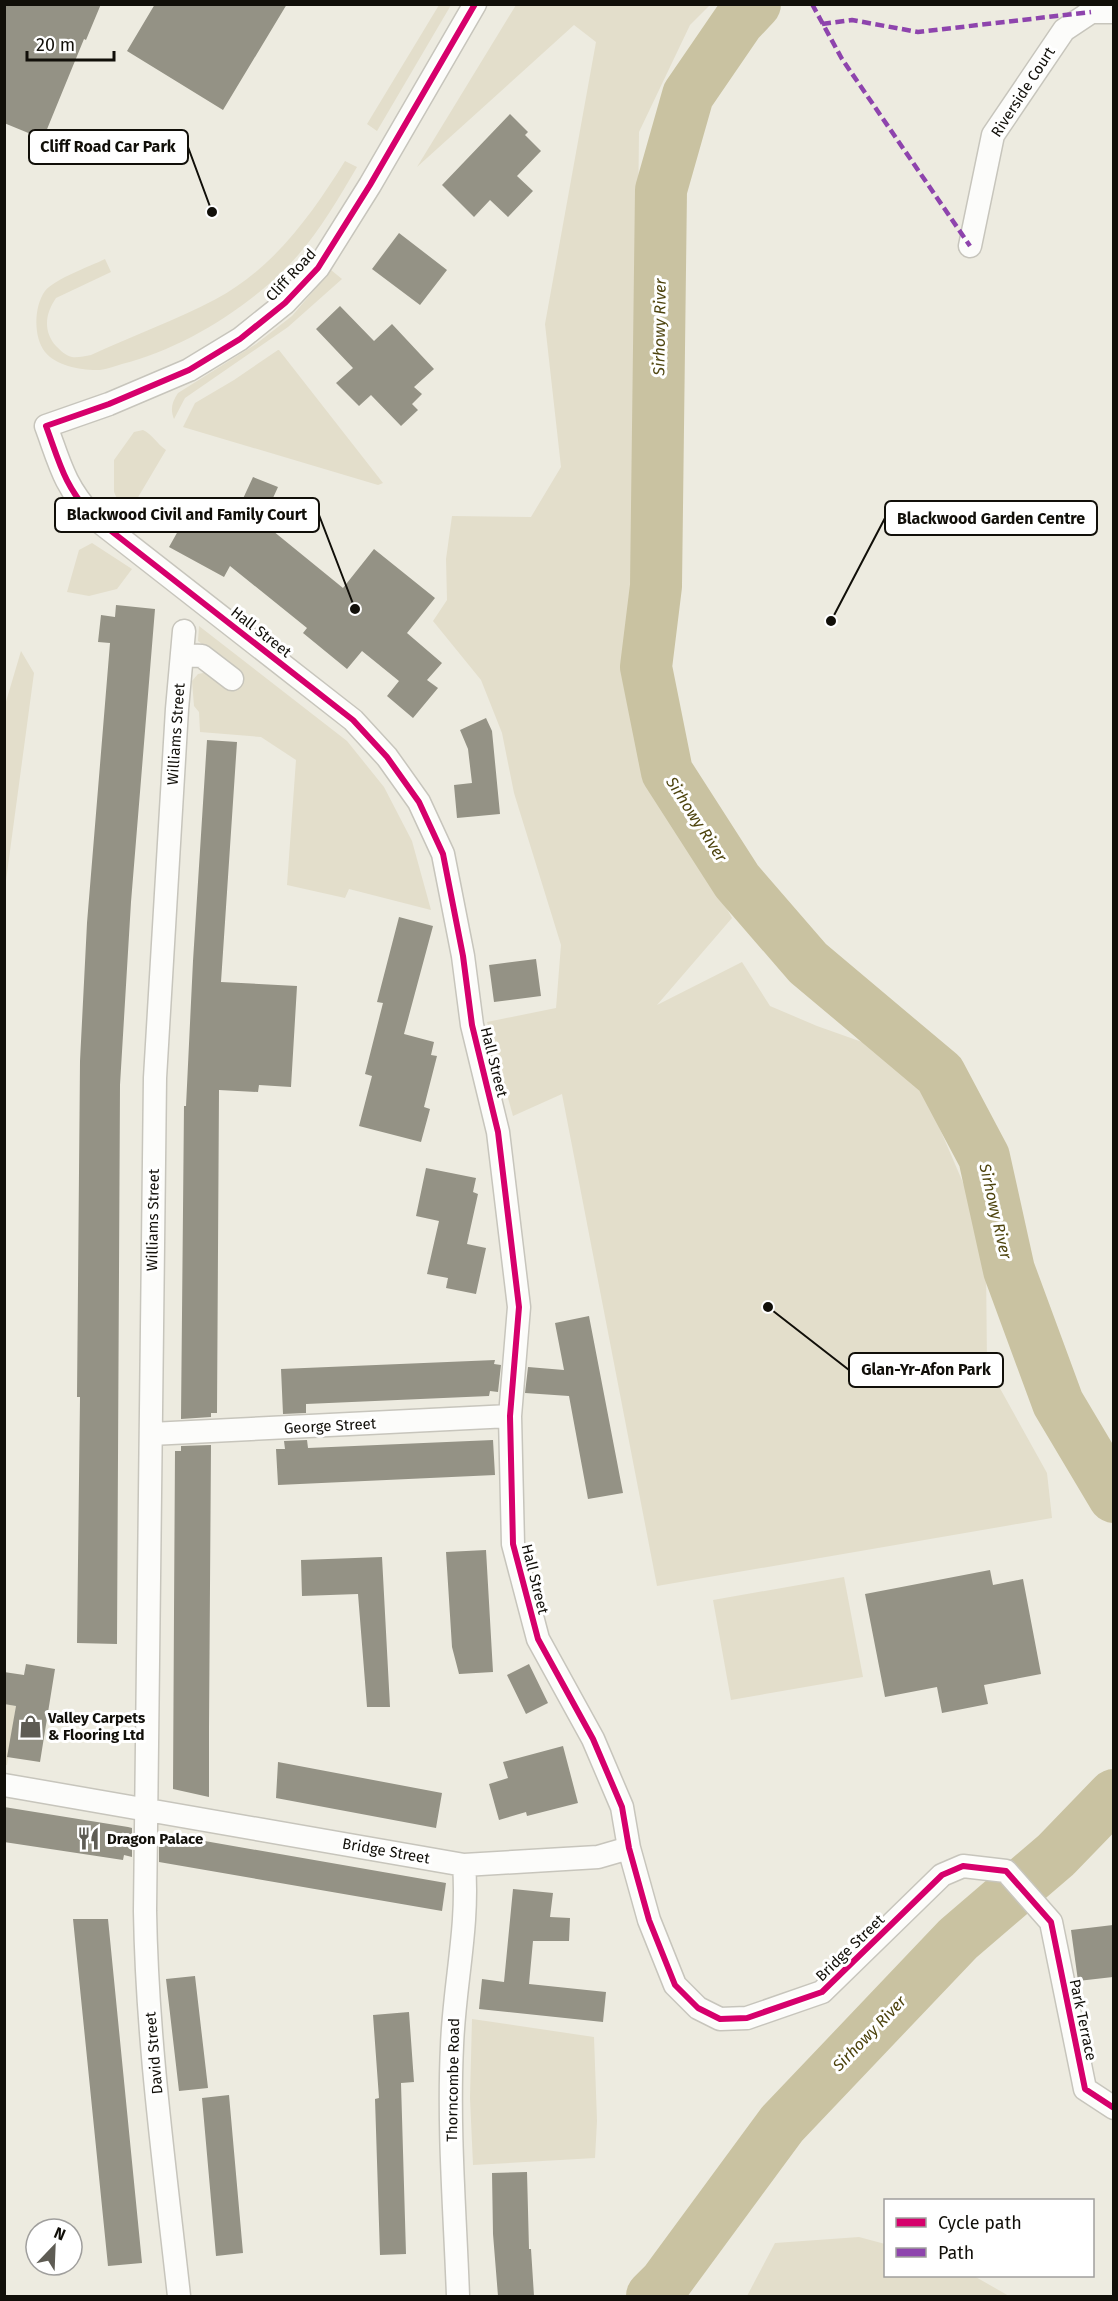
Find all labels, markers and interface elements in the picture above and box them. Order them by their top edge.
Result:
scale bar [27,24,114,62]
text: 20 m [36,34,75,56]
street label: Riverside Court [987,43,1059,140]
callout: Cliff Road Car Park [29,130,188,164]
text: Cliff Road Car Park [40,137,176,156]
street label: Cliff Road [262,245,320,305]
water label: Sirhowy River [649,277,670,377]
callout: Blackwood Civil and Family Court [55,498,319,532]
callout: Blackwood Garden Centre [885,501,1097,535]
text: Blackwood Civil and Family Court [67,505,308,524]
text: Blackwood Garden Centre [897,509,1085,528]
street label: Hall Street [227,603,295,662]
street label: Williams Street [163,682,189,786]
water label: Sirhowy River [662,773,731,866]
street label: Hall Street [477,1025,512,1100]
water label: Sirhowy River [975,1161,1016,1261]
street label: Williams Street [143,1168,163,1271]
callout: Glan-Yr-Afon Park [849,1353,1003,1387]
text: Glan-Yr-Afon Park [861,1360,991,1379]
street label: George Street [283,1415,377,1437]
street label: Hall Street [518,1542,553,1617]
place label: Valley Carpets & Flooring Ltd [47,1709,145,1744]
shop icon: Valley Carpets & Flooring Ltd [17,1714,43,1740]
restaurant icon: Dragon Palace [76,1826,102,1852]
place label: Dragon Palace [107,1830,203,1848]
street label: Bridge Street [341,1834,432,1868]
street label: Bridge Street [812,1910,889,1985]
street label: Park Terrace [1066,1978,1100,2062]
water label: Sirhowy River [828,1991,911,2076]
street label: David Street [141,2010,167,2095]
street label: Thorncombe Road [443,2018,463,2142]
legend [884,2199,1094,2277]
text: Cycle path [938,2212,1022,2234]
north arrow [24,2217,84,2277]
text: N [51,2223,68,2244]
text: Path [938,2242,974,2264]

